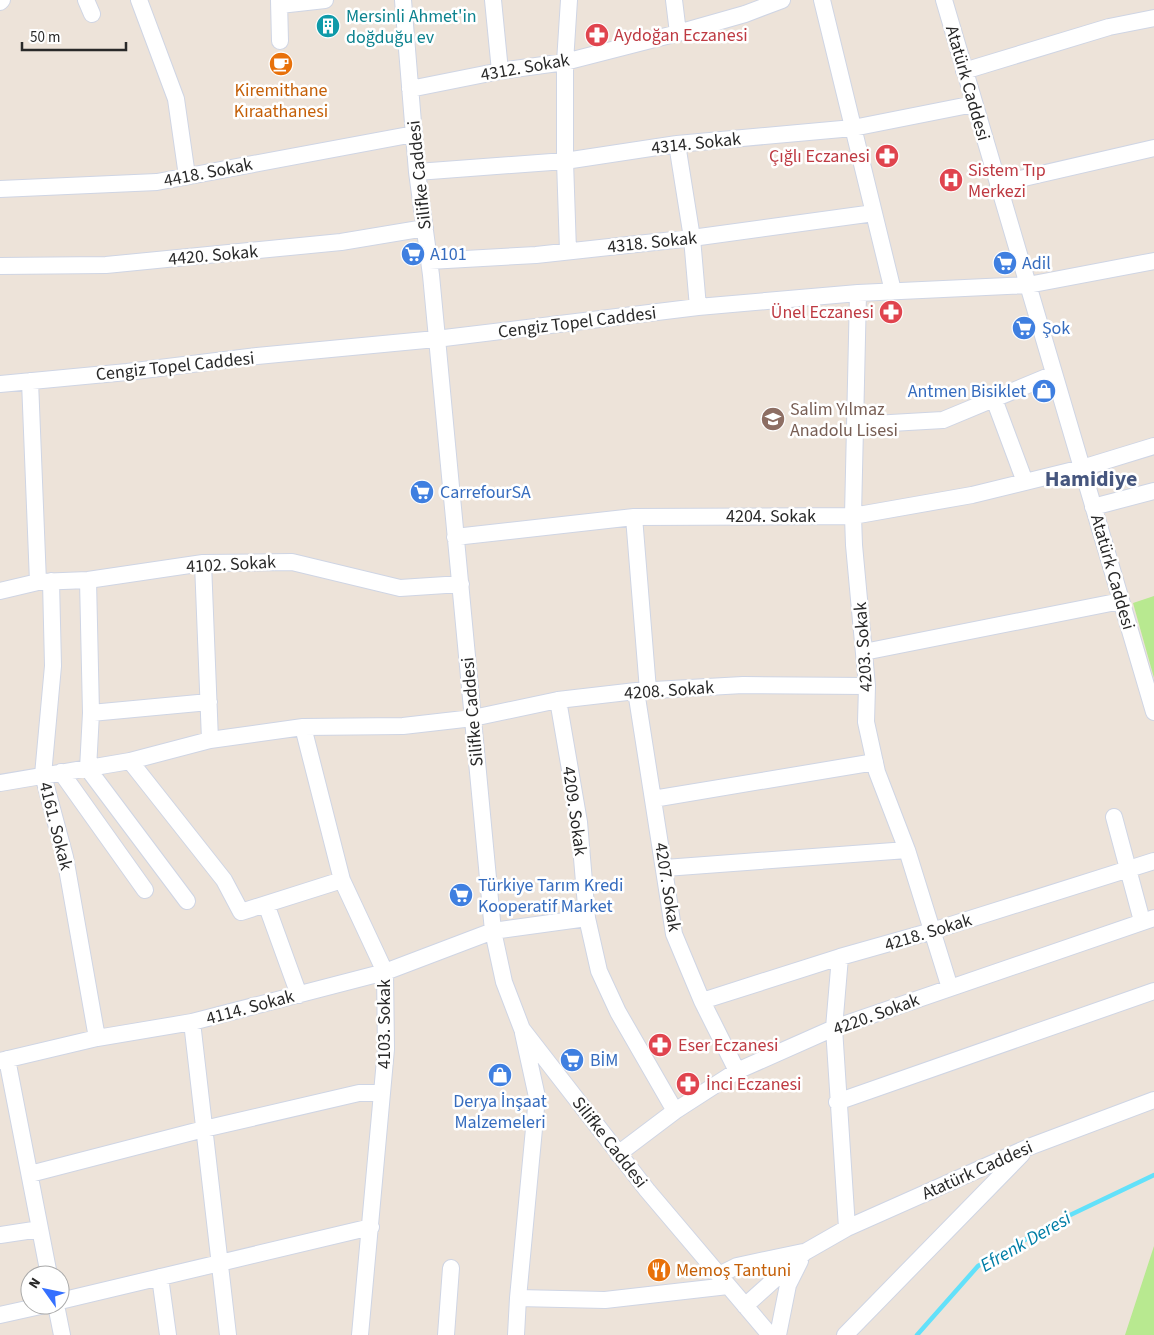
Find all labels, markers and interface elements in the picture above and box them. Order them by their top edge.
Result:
place label: Mersinli Ahmet'in doğduğu ev [346,4,477,50]
building icon: Mersinli Ahmet'in doğduğu ev [315,13,341,39]
scale bar [22,20,126,52]
pharmacy icon: Aydoğan Eczanesi [584,22,610,48]
place label: Aydoğan Eczanesi [614,23,748,48]
street label: Atatürk Caddesi [939,23,996,144]
text: 50 m [30,27,60,48]
street label: 4312. Sokak [479,47,572,88]
cafe icon: Kiremithane Kıraathanesi [268,51,294,77]
place label: Kiremithane Kıraathanesi [234,78,328,124]
street label: Silifke Caddesi [401,119,438,231]
street label: 4314. Sokak [650,126,742,161]
pharmacy icon: Çığlı Eczanesi [874,143,900,169]
place label: Çığlı Eczanesi [769,144,870,169]
street label: 4418. Sokak [162,152,255,193]
place label: Sistem Tıp Merkezi [968,158,1046,204]
hospital icon: Sistem Tıp Merkezi [938,167,964,193]
street label: 4318. Sokak [606,225,698,260]
street label: 4420. Sokak [167,239,259,272]
supermarket icon: A101 [400,241,426,267]
place label: A101 [430,242,467,267]
supermarket icon: Adil [992,250,1018,276]
place label: Adil [1022,251,1051,276]
pharmacy icon: Ünel Eczanesi [878,299,904,325]
street label: Cengiz Topel Caddesi [496,300,658,345]
place label: Ünel Eczanesi [771,300,874,325]
supermarket icon: Şok [1011,315,1037,341]
place label: Şok [1042,316,1070,341]
street label: Cengiz Topel Caddesi [95,346,256,387]
shop icon: Antmen Bisiklet [1031,378,1057,404]
place label: Antmen Bisiklet [908,379,1026,404]
place label: Salim Yılmaz Anadolu Lisesi [790,397,898,443]
school or university icon: Salim Yılmaz Anadolu Lisesi [760,406,786,432]
district label: Hamidiye [1045,463,1137,495]
supermarket icon: CarrefourSA [409,479,435,505]
place label: CarrefourSA [440,480,531,505]
street label: 4204. Sokak [726,504,816,529]
street label: Atatürk Caddesi [1084,512,1141,633]
street label: 4102. Sokak [185,550,277,579]
street label: 4203. Sokak [848,601,879,693]
street label: Silifke Caddesi [455,656,490,768]
street label: 4208. Sokak [623,675,715,706]
street label: 4209. Sokak [556,765,593,857]
street label: 4161. Sokak [33,779,79,873]
street label: 4207. Sokak [648,841,687,934]
place label: Türkiye Tarım Kredi Kooperatif Market [478,873,624,919]
supermarket icon: Türkiye Tarım Kredi Kooperatif Market [448,882,474,908]
street label: 4218. Sokak [881,907,975,958]
street label: 4103. Sokak [372,979,397,1069]
street label: 4114. Sokak [203,984,297,1031]
street label: 4220. Sokak [830,987,923,1042]
pharmacy icon: Eser Eczanesi [647,1032,673,1058]
place label: Eser Eczanesi [678,1033,778,1058]
supermarket icon: BİM [559,1047,585,1073]
place label: BİM [590,1048,618,1073]
shop icon: Derya İnşaat Malzemeleri [487,1062,513,1088]
pharmacy icon: İnci Eczanesi [675,1071,701,1097]
place label: İnci Eczanesi [706,1072,801,1097]
place label: Derya İnşaat Malzemeleri [453,1089,547,1135]
street label: Silifke Caddesi [566,1091,653,1193]
street label: Atatürk Caddesi [918,1135,1037,1206]
water label: Efrenk Deresi [975,1205,1077,1279]
restaurant icon: Memoş Tantuni [646,1257,672,1283]
place label: Memoş Tantuni [676,1258,791,1283]
north arrow [20,1265,70,1315]
text: N [24,1274,46,1293]

